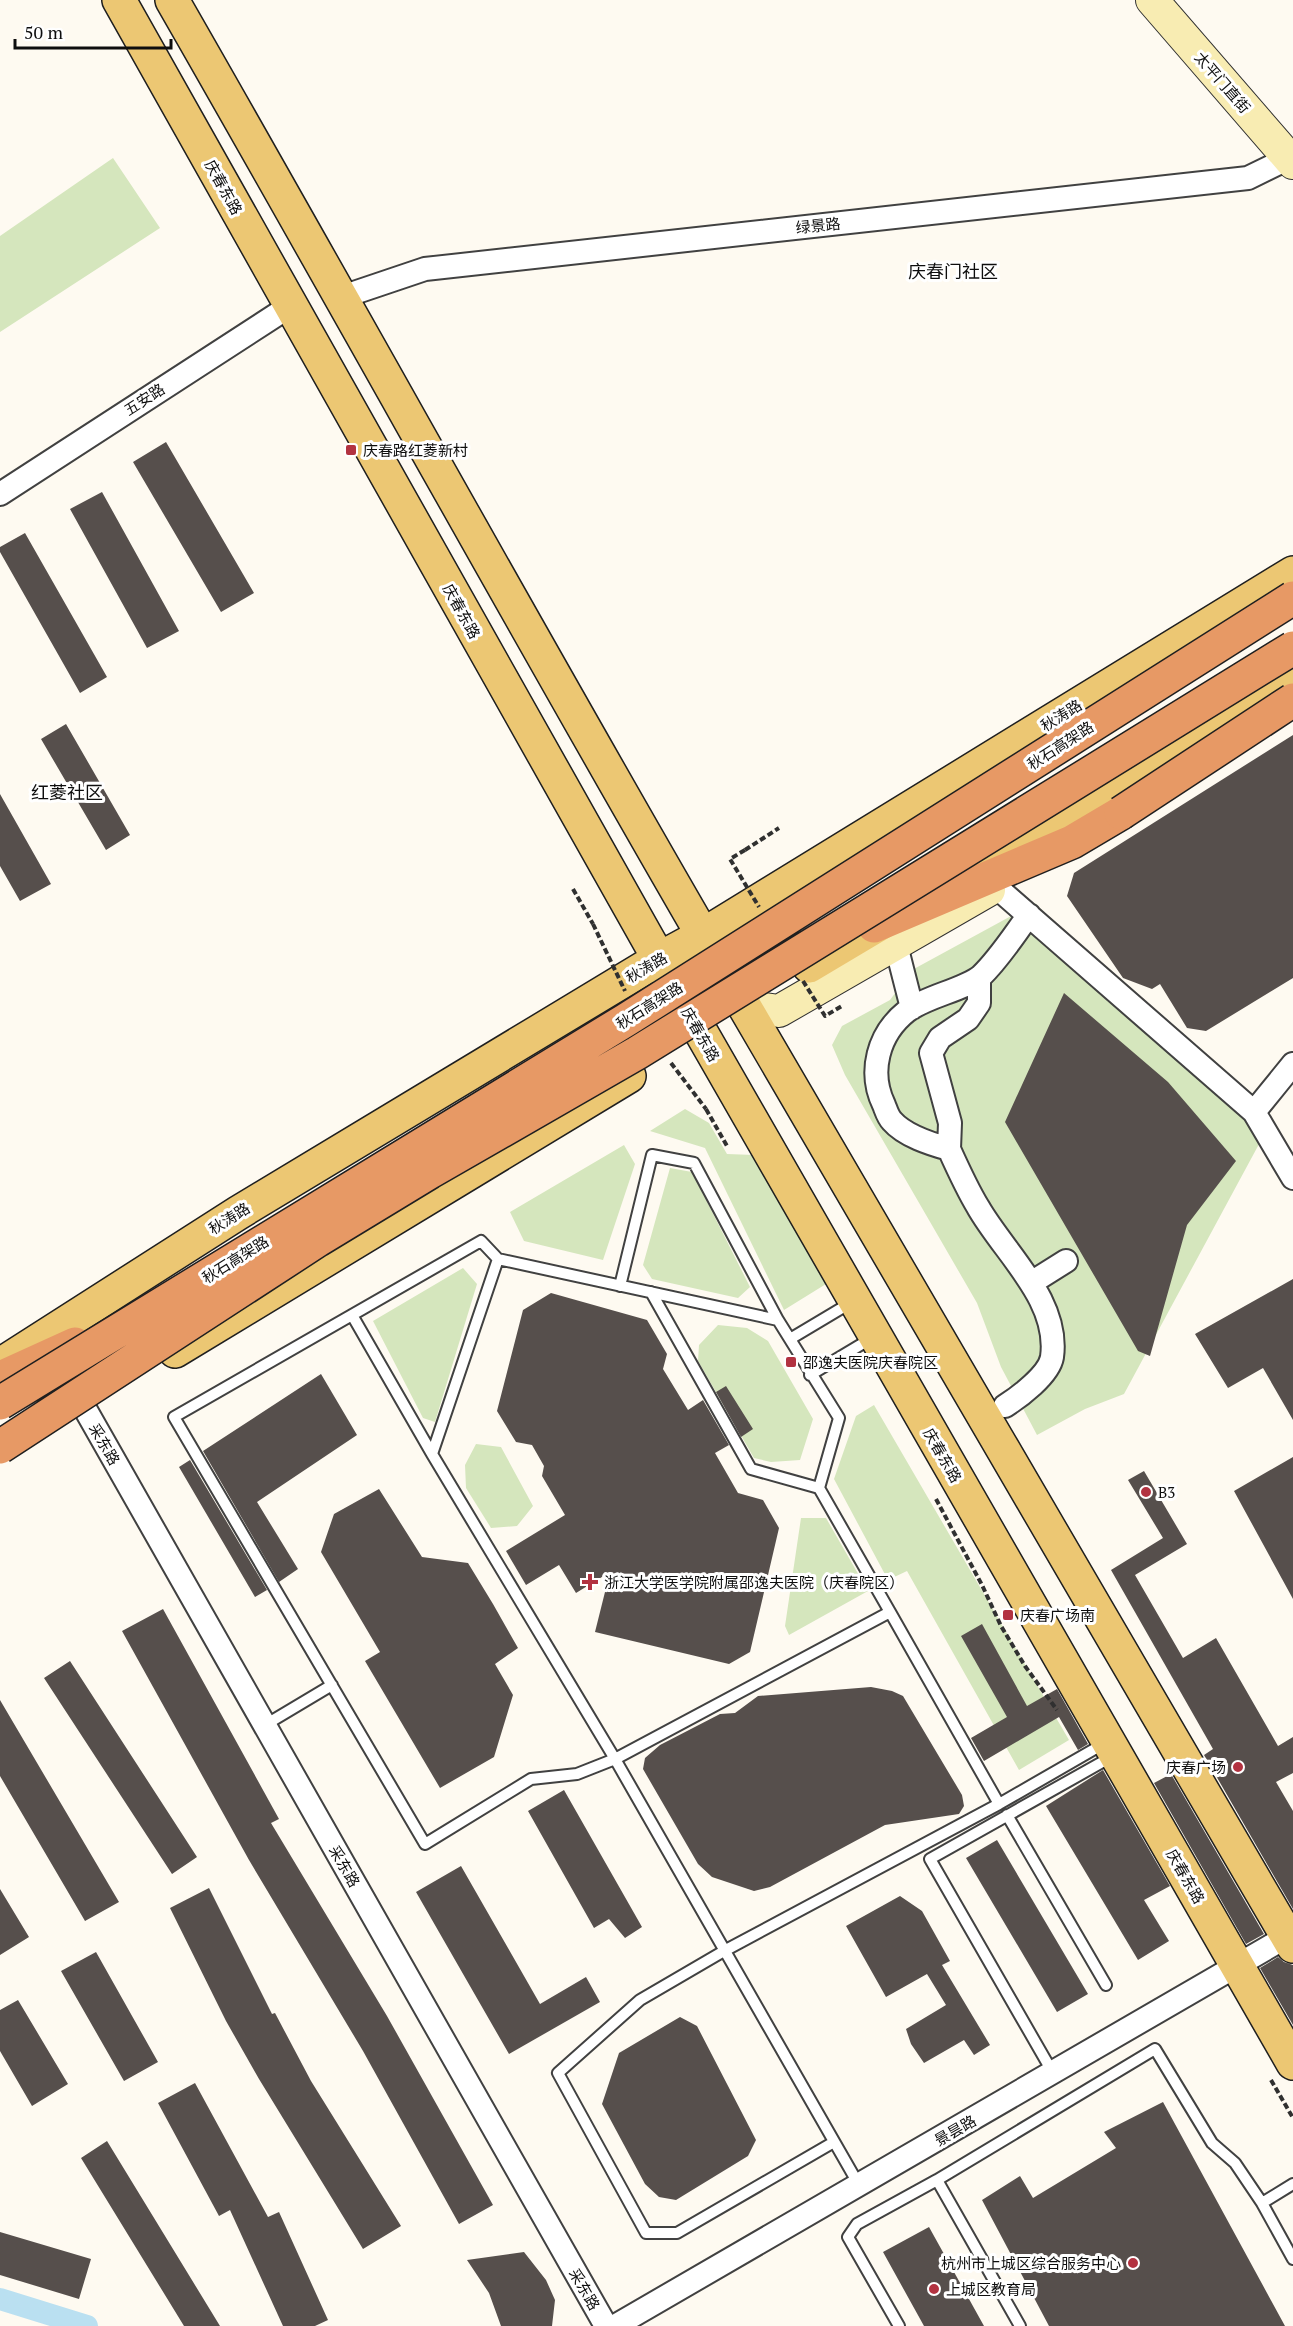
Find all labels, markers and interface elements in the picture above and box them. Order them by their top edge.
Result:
scale bar [15,12,171,50]
text: 50 m [24,20,64,44]
street label: 太平门直街 [1191,47,1255,117]
street label: 庆春东路 [201,156,247,218]
street label: 绿景路 [795,213,841,237]
district label: 庆春门社区 [908,259,998,283]
street label: 五安路 [120,378,168,420]
place label: 庆春路红菱新村 [363,440,468,460]
marker: 庆春路红菱新村 [344,443,358,457]
street label: 庆春东路 [439,580,485,642]
street label: 秋涛路 [1037,695,1085,735]
street label: 秋石高架路 [1023,716,1097,774]
district label: 红菱社区 [31,780,103,804]
street label: 秋涛路 [622,947,670,987]
street label: 秋石高架路 [612,977,686,1033]
street label: 庆春东路 [677,1003,725,1065]
street label: 秋涛路 [205,1198,253,1238]
street label: 秋石高架路 [198,1231,272,1287]
place label: 邵逸夫医院庆春院区 [803,1352,938,1372]
marker: 邵逸夫医院庆春院区 [784,1355,798,1369]
street label: 采东路 [85,1420,125,1468]
street label: 庆春东路 [919,1424,967,1486]
place label: B3 [1158,1482,1175,1502]
marker: B3 [1139,1485,1153,1499]
place label: 浙江大学医学院附属邵逸夫医院（庆春院区） [604,1572,904,1592]
marker: 浙江大学医学院附属邵逸夫医院（庆春院区） [581,1573,599,1591]
place label: 庆春广场南 [1020,1605,1095,1625]
marker: 庆春广场南 [1001,1608,1015,1622]
place label: 庆春广场 [1166,1757,1226,1777]
marker: 庆春广场 [1231,1760,1245,1774]
street label: 采东路 [325,1842,365,1890]
street label: 庆春东路 [1162,1845,1210,1907]
street label: 景昙路 [931,2110,979,2150]
place label: 杭州市上城区综合服务中心 [941,2253,1121,2273]
marker: 杭州市上城区综合服务中心 [1126,2256,1140,2270]
street label: 采东路 [565,2265,605,2313]
place label: 上城区教育局 [946,2279,1036,2299]
marker: 上城区教育局 [927,2282,941,2296]

